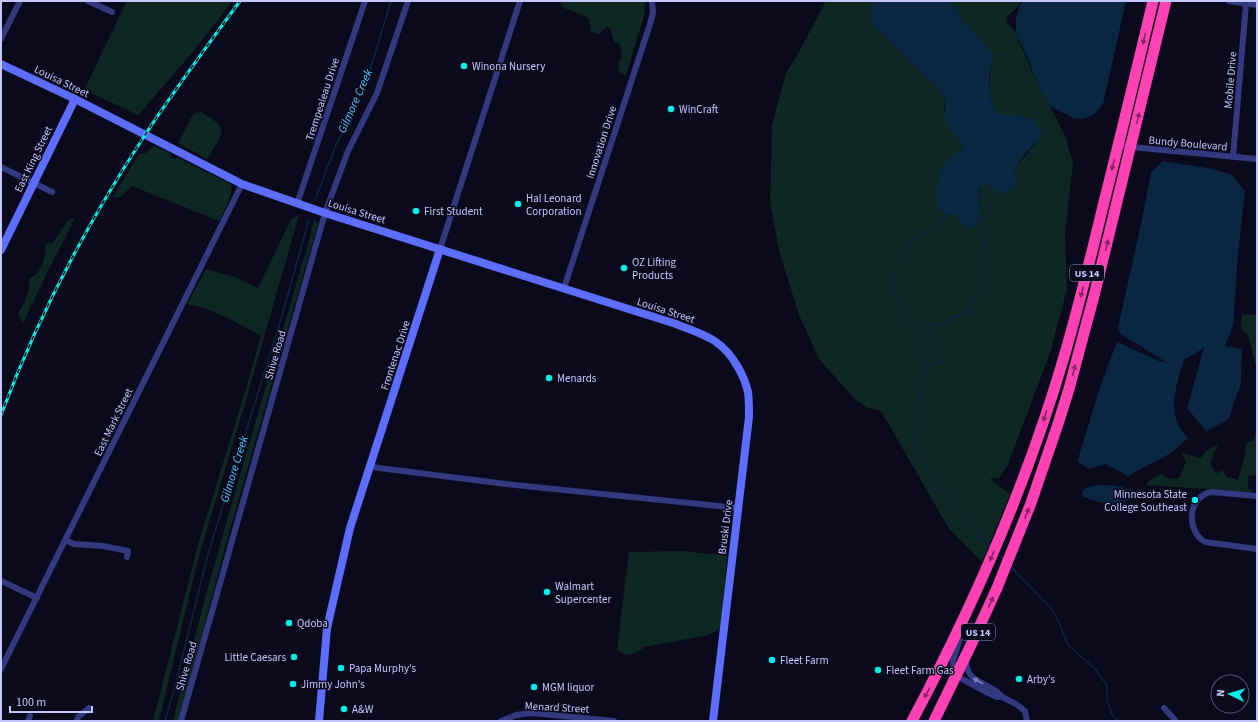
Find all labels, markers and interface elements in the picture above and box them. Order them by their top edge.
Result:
one-way arrow [1140,33,1146,45]
street label: Mobile Drive [1221,50,1241,109]
street label: Trempealeau Drive [302,55,343,143]
place label: Winona Nursery [472,59,545,74]
marker: Winona Nursery [459,61,469,71]
street label: Louisa Street [32,62,92,101]
water label: Gilmore Creek [334,66,377,136]
place label: WinCraft [679,102,719,117]
street label: Innovation Drive [583,103,620,180]
marker: WinCraft [666,104,676,114]
one-way arrow [1135,112,1141,124]
street label: East King Street [11,123,56,195]
street label: Bundy Boulevard [1148,133,1228,154]
one-way arrow [1110,159,1116,172]
place label: Hal Leonard Corporation [526,191,582,219]
street label: Louisa Street [326,196,388,227]
marker: Hal Leonard Corporation [513,199,523,209]
place label: First Student [424,204,483,219]
marker: First Student [411,206,421,216]
one-way arrow [1104,238,1110,251]
place label: OZ Lifting Products [632,255,677,283]
marker: OZ Lifting Products [619,263,629,273]
road number: US 14 [1070,265,1104,281]
one-way arrow [1079,286,1085,298]
street label: Louisa Street [635,294,697,327]
street label: Frontenac Drive [377,318,414,392]
street label: Shive Road [261,329,290,382]
one-way arrow [1072,364,1078,377]
place label: Menards [557,371,597,386]
marker: Menards [544,373,554,383]
street label: East Mark Street [90,385,137,459]
one-way arrow [1042,410,1048,422]
water label: Gilmore Creek [216,434,253,504]
place label: Minnesota State College Southeast [1104,487,1188,515]
marker: Minnesota State College Southeast [1190,495,1200,505]
street label: Bruski Drive [715,498,736,555]
one-way arrow [1024,506,1030,518]
one-way arrow [989,551,995,562]
place label: Walmart Supercenter [555,579,611,607]
marker: Walmart Supercenter [542,587,552,597]
one-way arrow [988,597,994,608]
place label: Qdoba [297,616,328,631]
marker: Qdoba [284,618,294,628]
road number: US 14 [961,624,995,640]
street label: Shive Road [172,640,201,693]
place label: Little Caesars [224,650,286,665]
marker: Little Caesars [289,652,299,662]
place label: Fleet Farm [780,653,829,668]
marker: Fleet Farm [767,655,777,665]
place label: Papa Murphy's [349,661,417,676]
marker: Papa Murphy's [336,663,346,673]
place label: Fleet Farm Gas [886,663,954,678]
marker: Fleet Farm Gas [873,665,883,675]
place label: Arby's [1027,672,1055,687]
marker: Arby's [1014,674,1024,684]
north arrow [1210,674,1250,714]
place label: Jimmy John's [301,677,365,692]
one-way arrow [972,678,984,684]
marker: Jimmy John's [288,679,298,689]
place label: MGM liquor [542,680,595,695]
marker: MGM liquor [529,682,539,692]
one-way arrow [924,687,931,699]
scale bar [10,688,92,714]
text: N [1213,689,1228,697]
text: 100 m [16,694,46,711]
street label: Menard Street [524,698,590,717]
place label: A&W [352,702,374,717]
marker: A&W [339,704,349,714]

